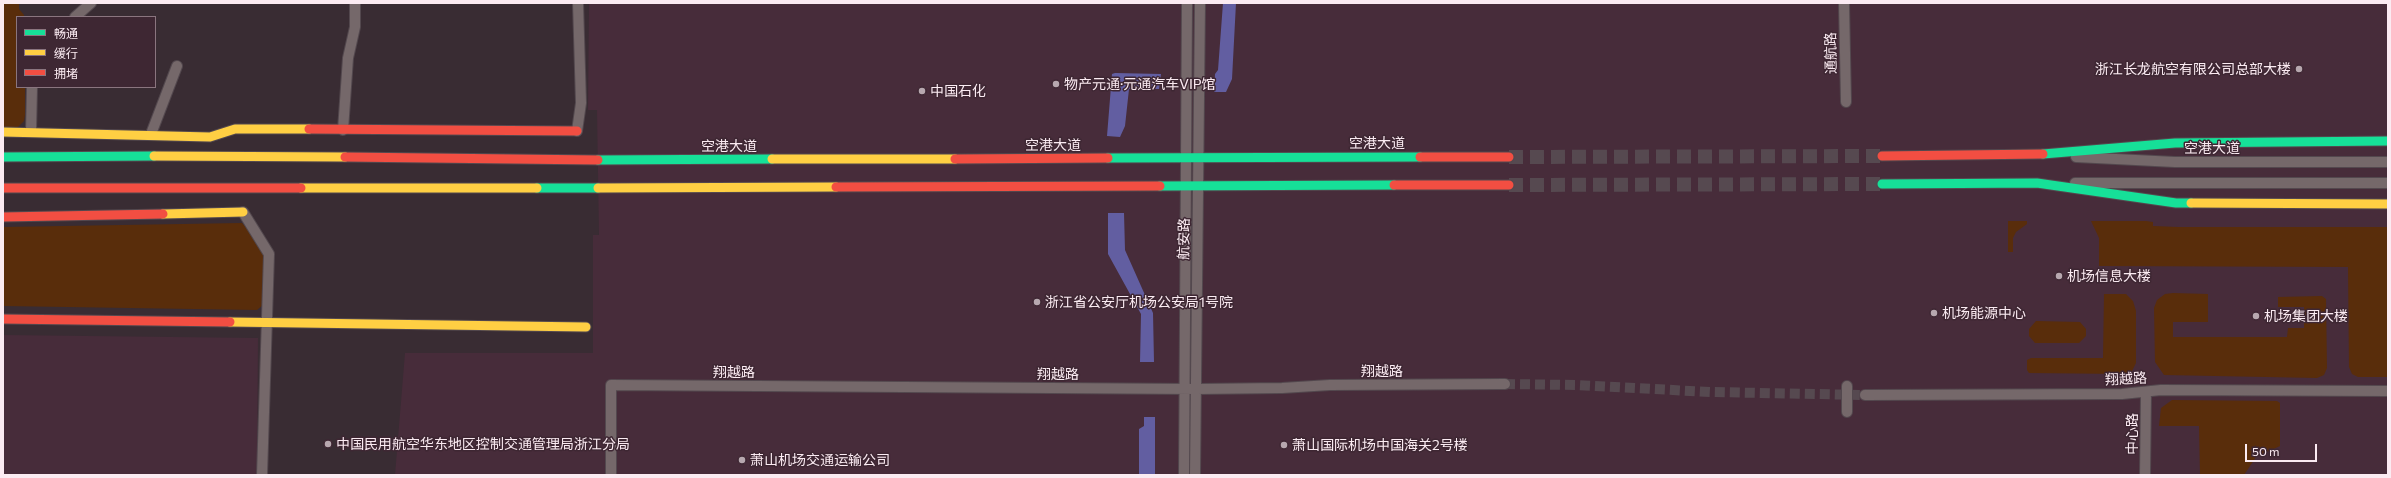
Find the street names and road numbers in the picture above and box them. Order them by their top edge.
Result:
street label: 通航路 [1822,32,1840,74]
street label: 空港大道 [1349,135,1405,151]
street label: 空港大道 [1025,137,1081,153]
street label: 空港大道 [701,138,757,154]
street label: 空港大道 [2184,140,2240,156]
street label: 航安路 [1175,218,1193,260]
street label: 翔越路 [1361,363,1403,379]
street label: 翔越路 [713,364,755,380]
street label: 翔越路 [1037,366,1079,382]
street label: 翔越路 [2105,370,2147,388]
street label: 中心路 [2124,413,2140,455]

